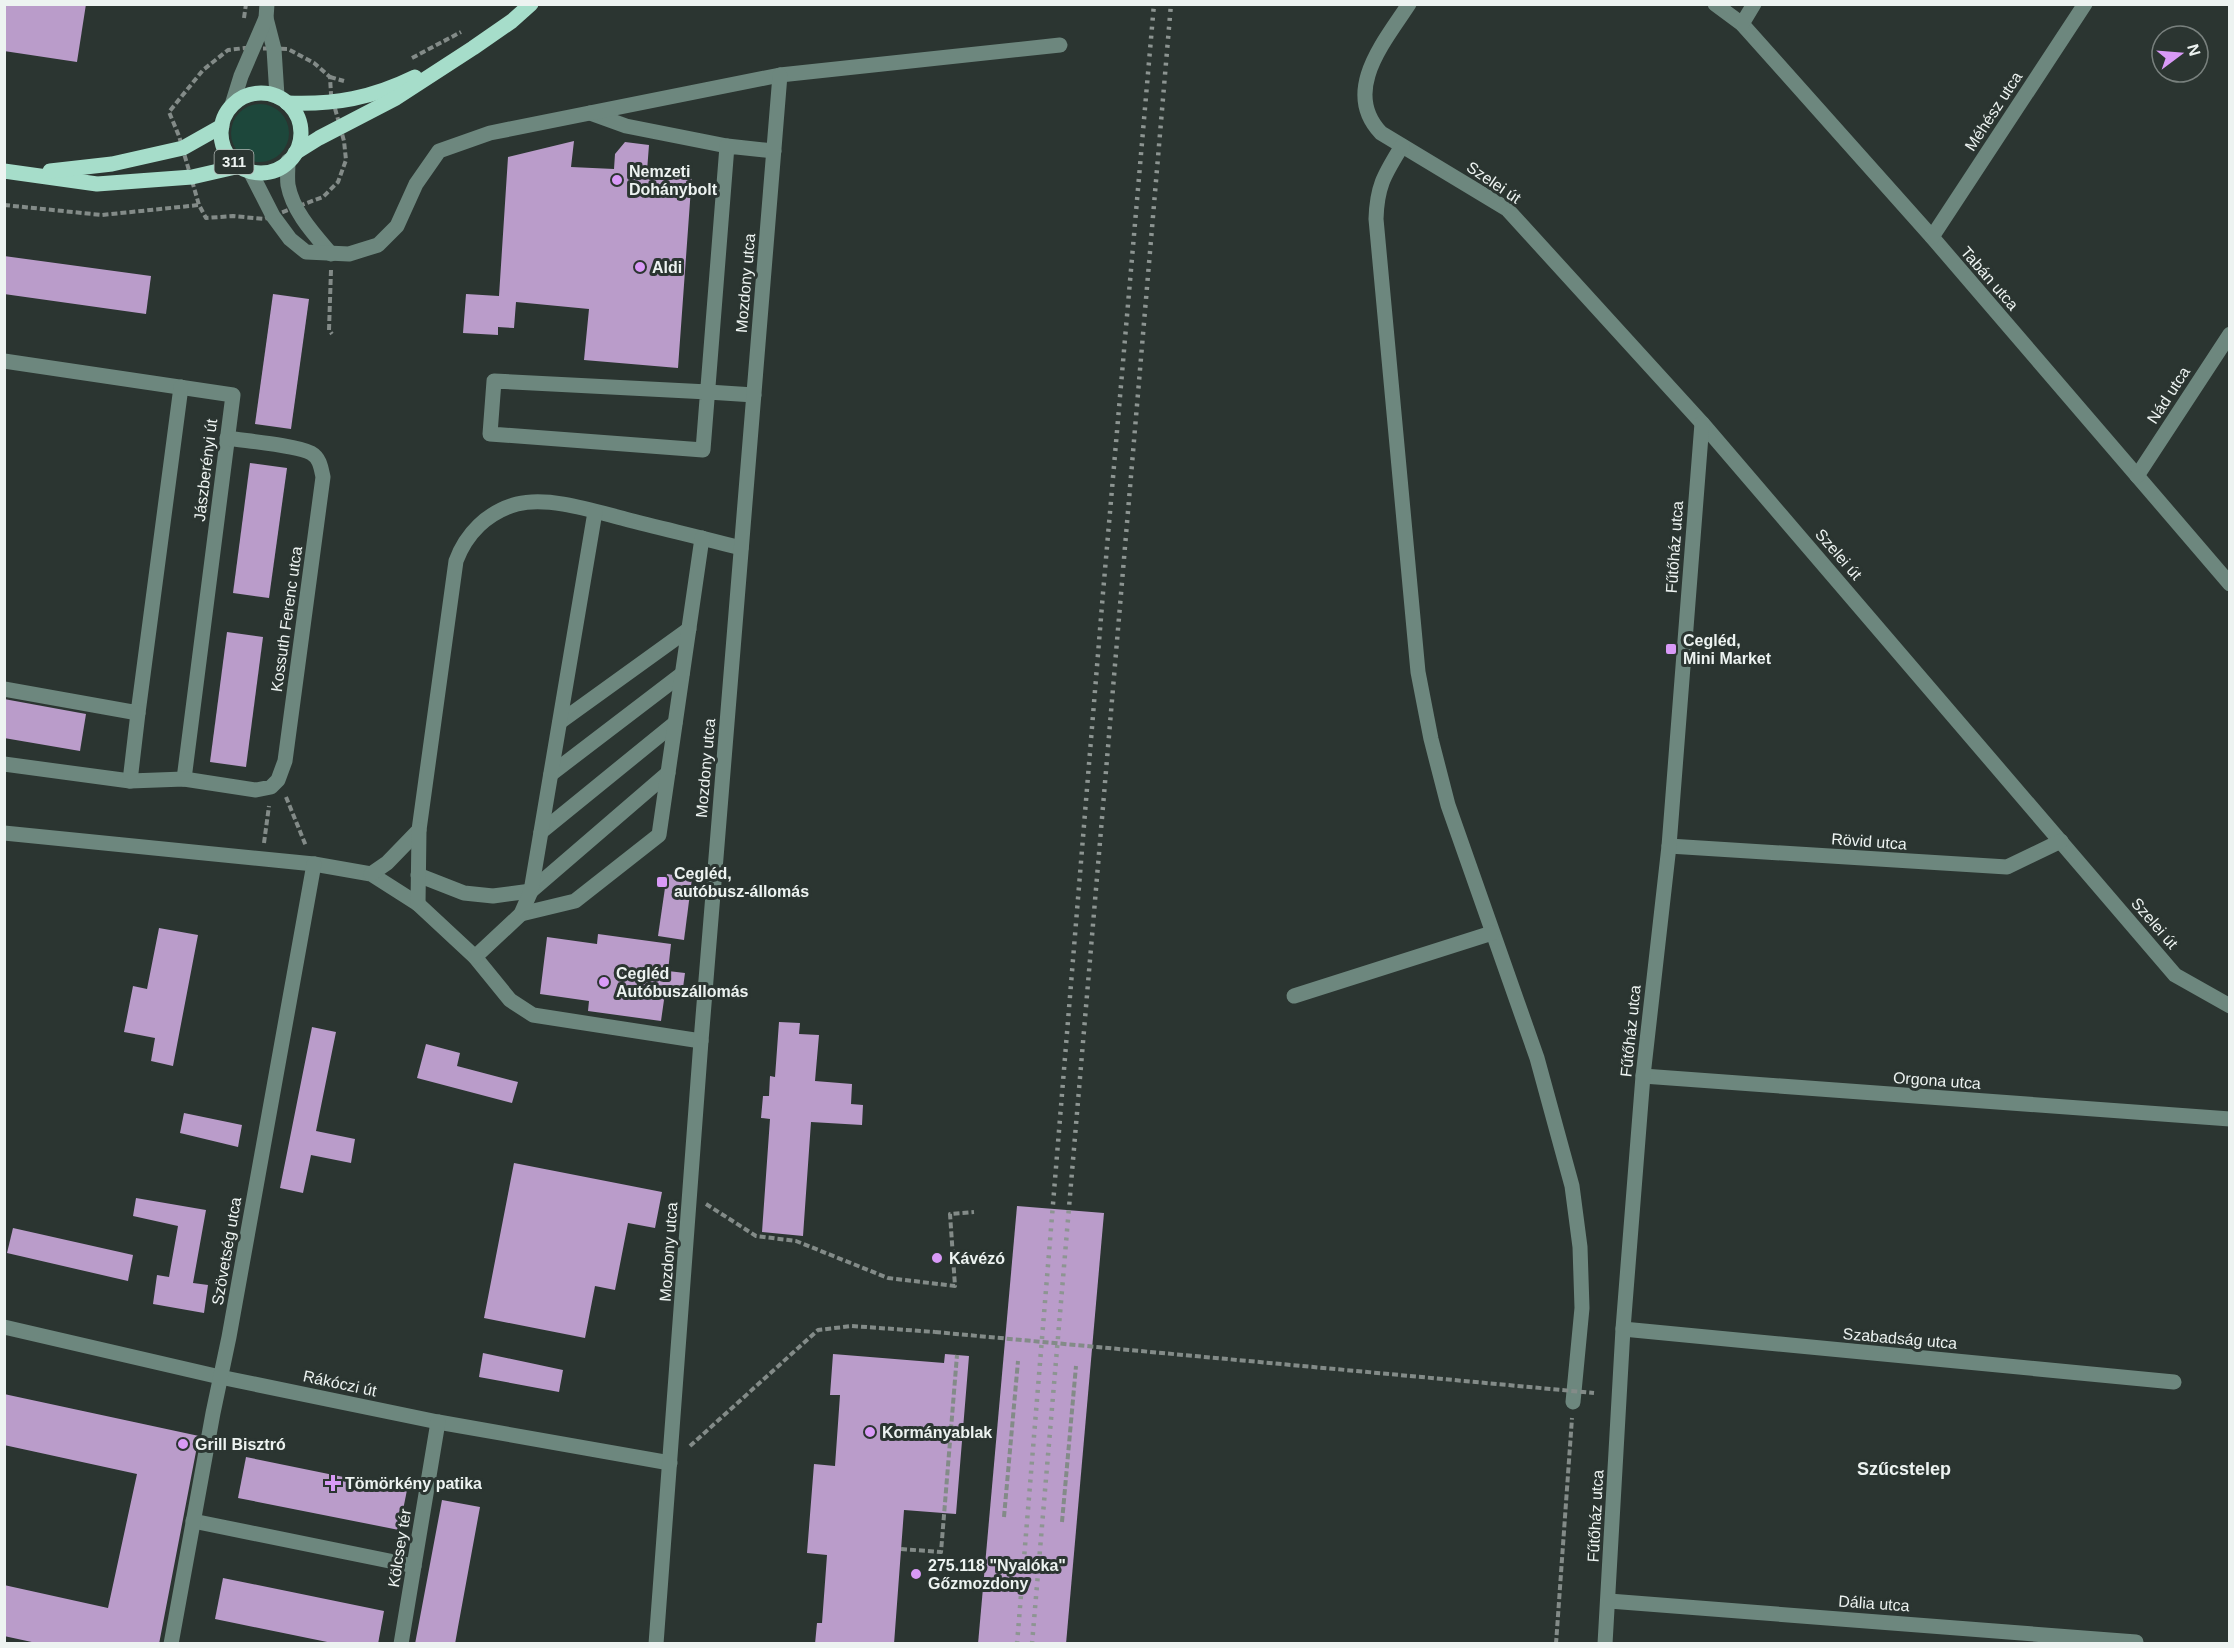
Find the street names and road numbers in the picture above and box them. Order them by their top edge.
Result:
street label: Méhész utca [1962,69,2025,154]
road number: 311 [214,150,254,174]
street label: Szelei út [1464,158,1524,207]
street label: Mozdony utca [733,233,758,333]
street label: Tabán utca [1958,243,2022,314]
street label: Nád utca [2144,364,2193,427]
street label: Jászberényi út [191,417,220,522]
street label: Fűtőház utca [1663,500,1686,594]
street label: Szelei út [1812,526,1866,583]
street label: Kossuth Ferenc utca [268,545,305,693]
street label: Mozdony utca [693,718,718,818]
street label: Rövid utca [1831,830,1907,853]
street label: Szelei út [2128,895,2182,952]
street label: Fűtőház utca [1617,984,1644,1078]
street label: Orgona utca [1892,1069,1982,1092]
street label: Szövetség utca [209,1196,244,1306]
street label: Mozdony utca [657,1202,680,1302]
street label: Szabadság utca [1842,1325,1958,1352]
street label: Rákóczi út [302,1367,379,1400]
street label: Fűtőház utca [1585,1469,1606,1563]
street label: Kölcsey tér [385,1507,414,1588]
street label: Dália utca [1838,1593,1910,1614]

